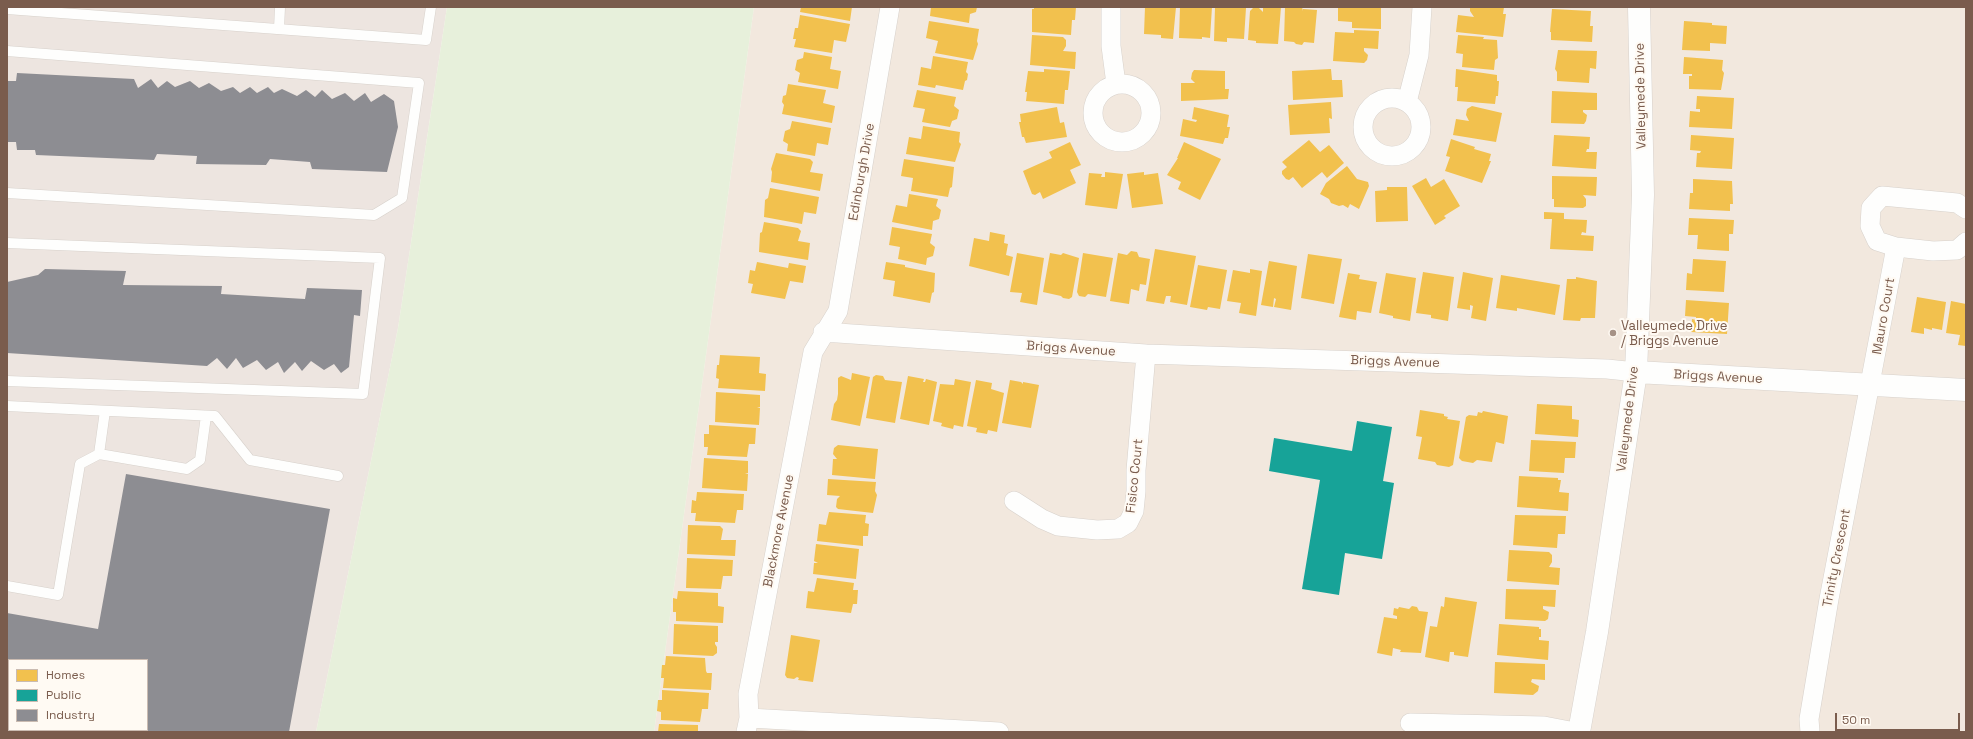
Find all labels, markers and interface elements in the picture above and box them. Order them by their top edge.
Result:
street label: Valleymede Drive [1632,43,1650,149]
street label: Edinburgh Drive [846,122,878,222]
street label: Mauro Court [1870,276,1898,356]
place label: Valleymede Drive / Briggs Avenue [1621,318,1728,349]
marker: Valleymede Drive / Briggs Avenue [1608,328,1618,338]
street label: Briggs Avenue [1026,338,1116,360]
street label: Briggs Avenue [1350,353,1440,371]
street label: Valleymede Drive [1614,365,1642,473]
street label: Briggs Avenue [1673,367,1763,387]
street label: Fisico Court [1123,438,1147,514]
street label: Blackmore Avenue [760,473,798,589]
street label: Trinity Crescent [1820,507,1854,609]
legend [8,659,148,731]
text: Homes [46,667,85,683]
text: Public [46,687,81,703]
scale bar [1837,705,1962,731]
text: Industry [46,707,95,723]
text: 50 m [1842,712,1870,728]

